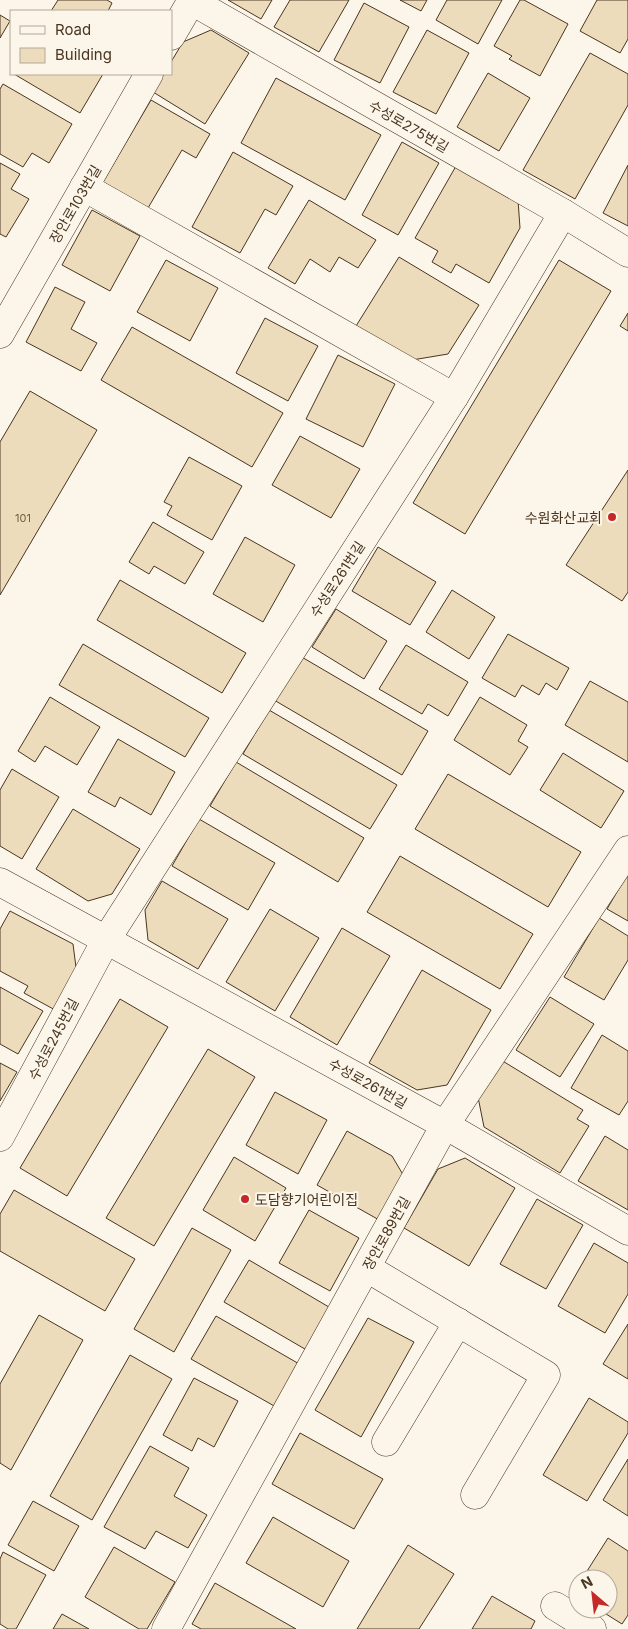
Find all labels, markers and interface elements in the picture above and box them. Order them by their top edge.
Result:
legend [10,10,172,75]
text: Road [55,20,91,39]
text: Building [55,45,112,64]
street label: 수성로275번길 [366,96,452,156]
street label: 장안로103번길 [46,162,104,246]
place label: 수원화산교회 [525,509,602,526]
house number: 101 [15,511,31,525]
marker: 수원화산교회 [606,511,618,523]
street label: 수성로261번길 [306,538,368,620]
street label: 수성로245번길 [24,995,82,1083]
street label: 수성로261번길 [326,1054,410,1112]
place label: 도담향기어린이집 [255,1191,358,1208]
marker: 도담향기어린이집 [239,1193,251,1205]
street label: 장안로89번길 [359,1193,413,1273]
north arrow [568,1569,618,1619]
text: N [578,1572,595,1592]

